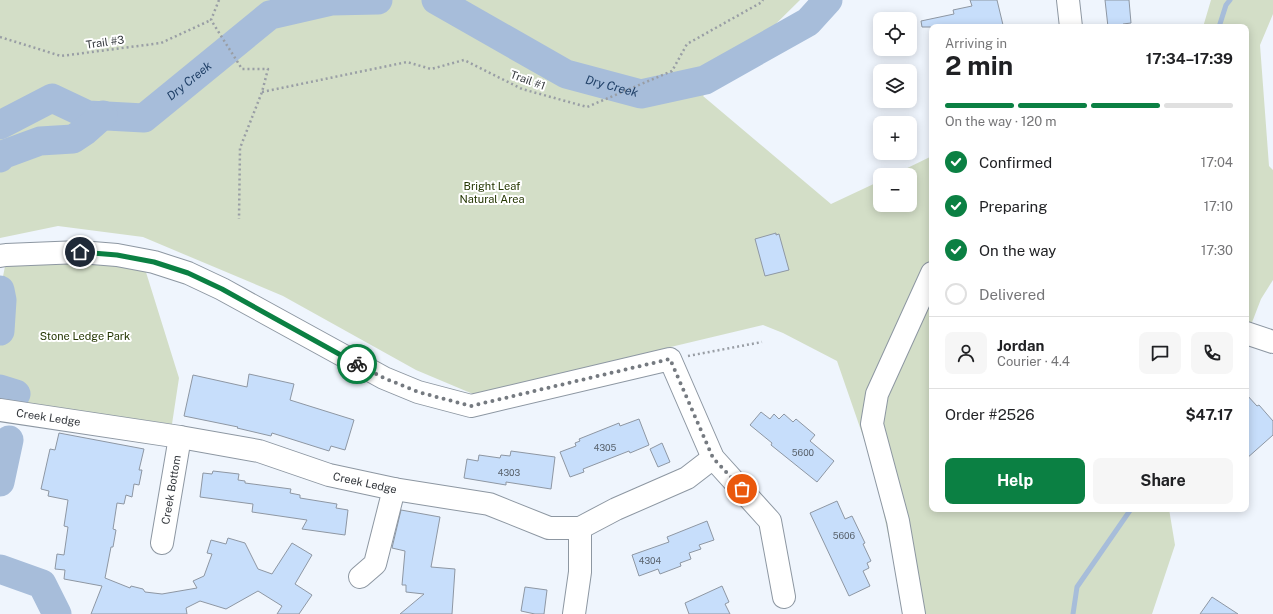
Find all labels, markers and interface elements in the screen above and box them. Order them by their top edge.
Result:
map controls [873,12,917,212]
button: locate [873,12,917,56]
street label: Trail #3 [85,33,125,51]
text: Arriving in [945,36,1007,51]
text: 2 min [945,50,1013,81]
text: 17:34–17:39 [1146,50,1233,67]
water label: Dry Creek [164,58,215,103]
button: layers [873,64,917,108]
street label: Trail #1 [509,68,547,92]
water label: Dry Creek [584,73,640,100]
text: On the way · 120 m [945,114,1057,129]
button: + [873,116,917,160]
icon: check [945,151,967,173]
text: Confirmed [979,154,1052,171]
text: 17:04 [1201,155,1233,170]
button: − [873,168,917,212]
park label: Bright Leaf Natural Area [459,180,525,205]
icon: check [945,195,967,217]
text: Preparing [979,198,1048,215]
text: 17:10 [1204,199,1233,214]
pin [63,235,97,269]
icon: check [945,239,967,261]
icon: home [69,241,91,263]
text: On the way [979,242,1056,259]
text: 17:30 [1201,243,1233,258]
text: Delivered [979,286,1045,303]
park label: Stone Ledge Park [40,330,130,342]
button: person [945,332,987,374]
button: chat [1139,332,1181,374]
button: phone [1191,332,1233,374]
text: Jordan [997,337,1044,354]
courier [337,344,377,384]
icon: bike [346,353,368,375]
text: Courier · 4.4 [997,354,1070,369]
text: Order #2526 [945,406,1034,423]
text: $47.17 [1185,406,1233,423]
street label: Creek Ledge [15,407,81,428]
house number: 4305 [594,442,617,453]
house number: 5600 [792,447,815,458]
street label: Creek Bottom [159,454,183,525]
button: Help [945,458,1085,504]
button: Share [1093,458,1233,504]
house number: 4303 [498,467,521,478]
street label: Creek Ledge [332,470,398,495]
pin [725,472,759,506]
icon: bag [731,478,753,500]
house number: 5606 [833,530,856,541]
house number: 4304 [639,555,662,566]

